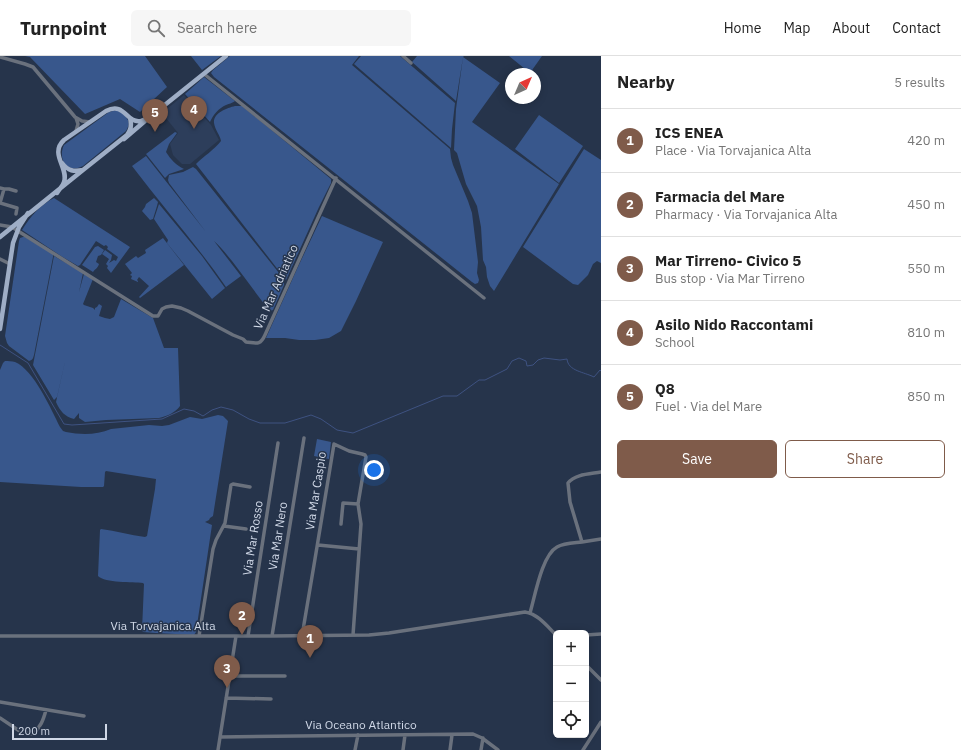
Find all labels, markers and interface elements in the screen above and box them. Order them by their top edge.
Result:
search box [131,10,411,46]
text: Turnpoint [20,16,107,40]
icon: search [145,17,167,39]
text: Search here [177,18,257,37]
text: Home [724,19,761,37]
text: Map [783,19,810,37]
text: About [832,19,870,37]
text: Contact [892,19,941,37]
north arrow [505,68,541,104]
text: Nearby [617,71,675,93]
text: 5 results [894,74,945,91]
pin: 4 [181,96,207,129]
pin: 5 [142,99,168,132]
text: ICS ENEA [655,123,724,142]
text: 1 [626,132,634,149]
text: 420 m [907,132,945,149]
text: Place · Via Torvajanica Alta [655,142,811,159]
text: Farmacia del Mare [655,187,785,206]
text: 2 [626,196,634,213]
text: 450 m [907,196,945,213]
text: Pharmacy · Via Torvajanica Alta [655,206,838,223]
street label: Via Mar Adriatico [250,242,301,332]
text: Mar Tirreno- Civico 5 [655,251,801,270]
text: 3 [626,260,634,277]
text: 550 m [907,260,945,277]
text: Bus stop · Via Mar Tirreno [655,270,805,287]
text: Asilo Nido Raccontami [655,315,813,334]
text: 4 [626,324,634,341]
text: 810 m [907,324,945,341]
text: School [655,334,695,351]
text: Q8 [655,379,675,398]
text: 5 [626,388,634,405]
text: 850 m [907,388,945,405]
text: Fuel · Via del Mare [655,398,762,415]
button: Save [617,440,777,478]
button: Share [785,440,945,478]
street label: Via Mar Caspio [302,450,329,531]
your location [364,460,384,480]
street label: Via Mar Rosso [239,499,266,576]
street label: Via Mar Nero [265,500,290,571]
pin: 2 [229,602,255,635]
street label: Via Torvajanica Alta [110,618,216,633]
pin: 1 [297,625,323,658]
map controls [553,630,589,738]
button: + [553,630,589,666]
pin: 3 [214,655,240,688]
button: − [553,666,589,702]
button: locate [553,702,589,738]
street label: Via Oceano Atlantico [305,717,417,732]
scale bar [12,722,107,741]
text: 200 m [18,724,50,738]

